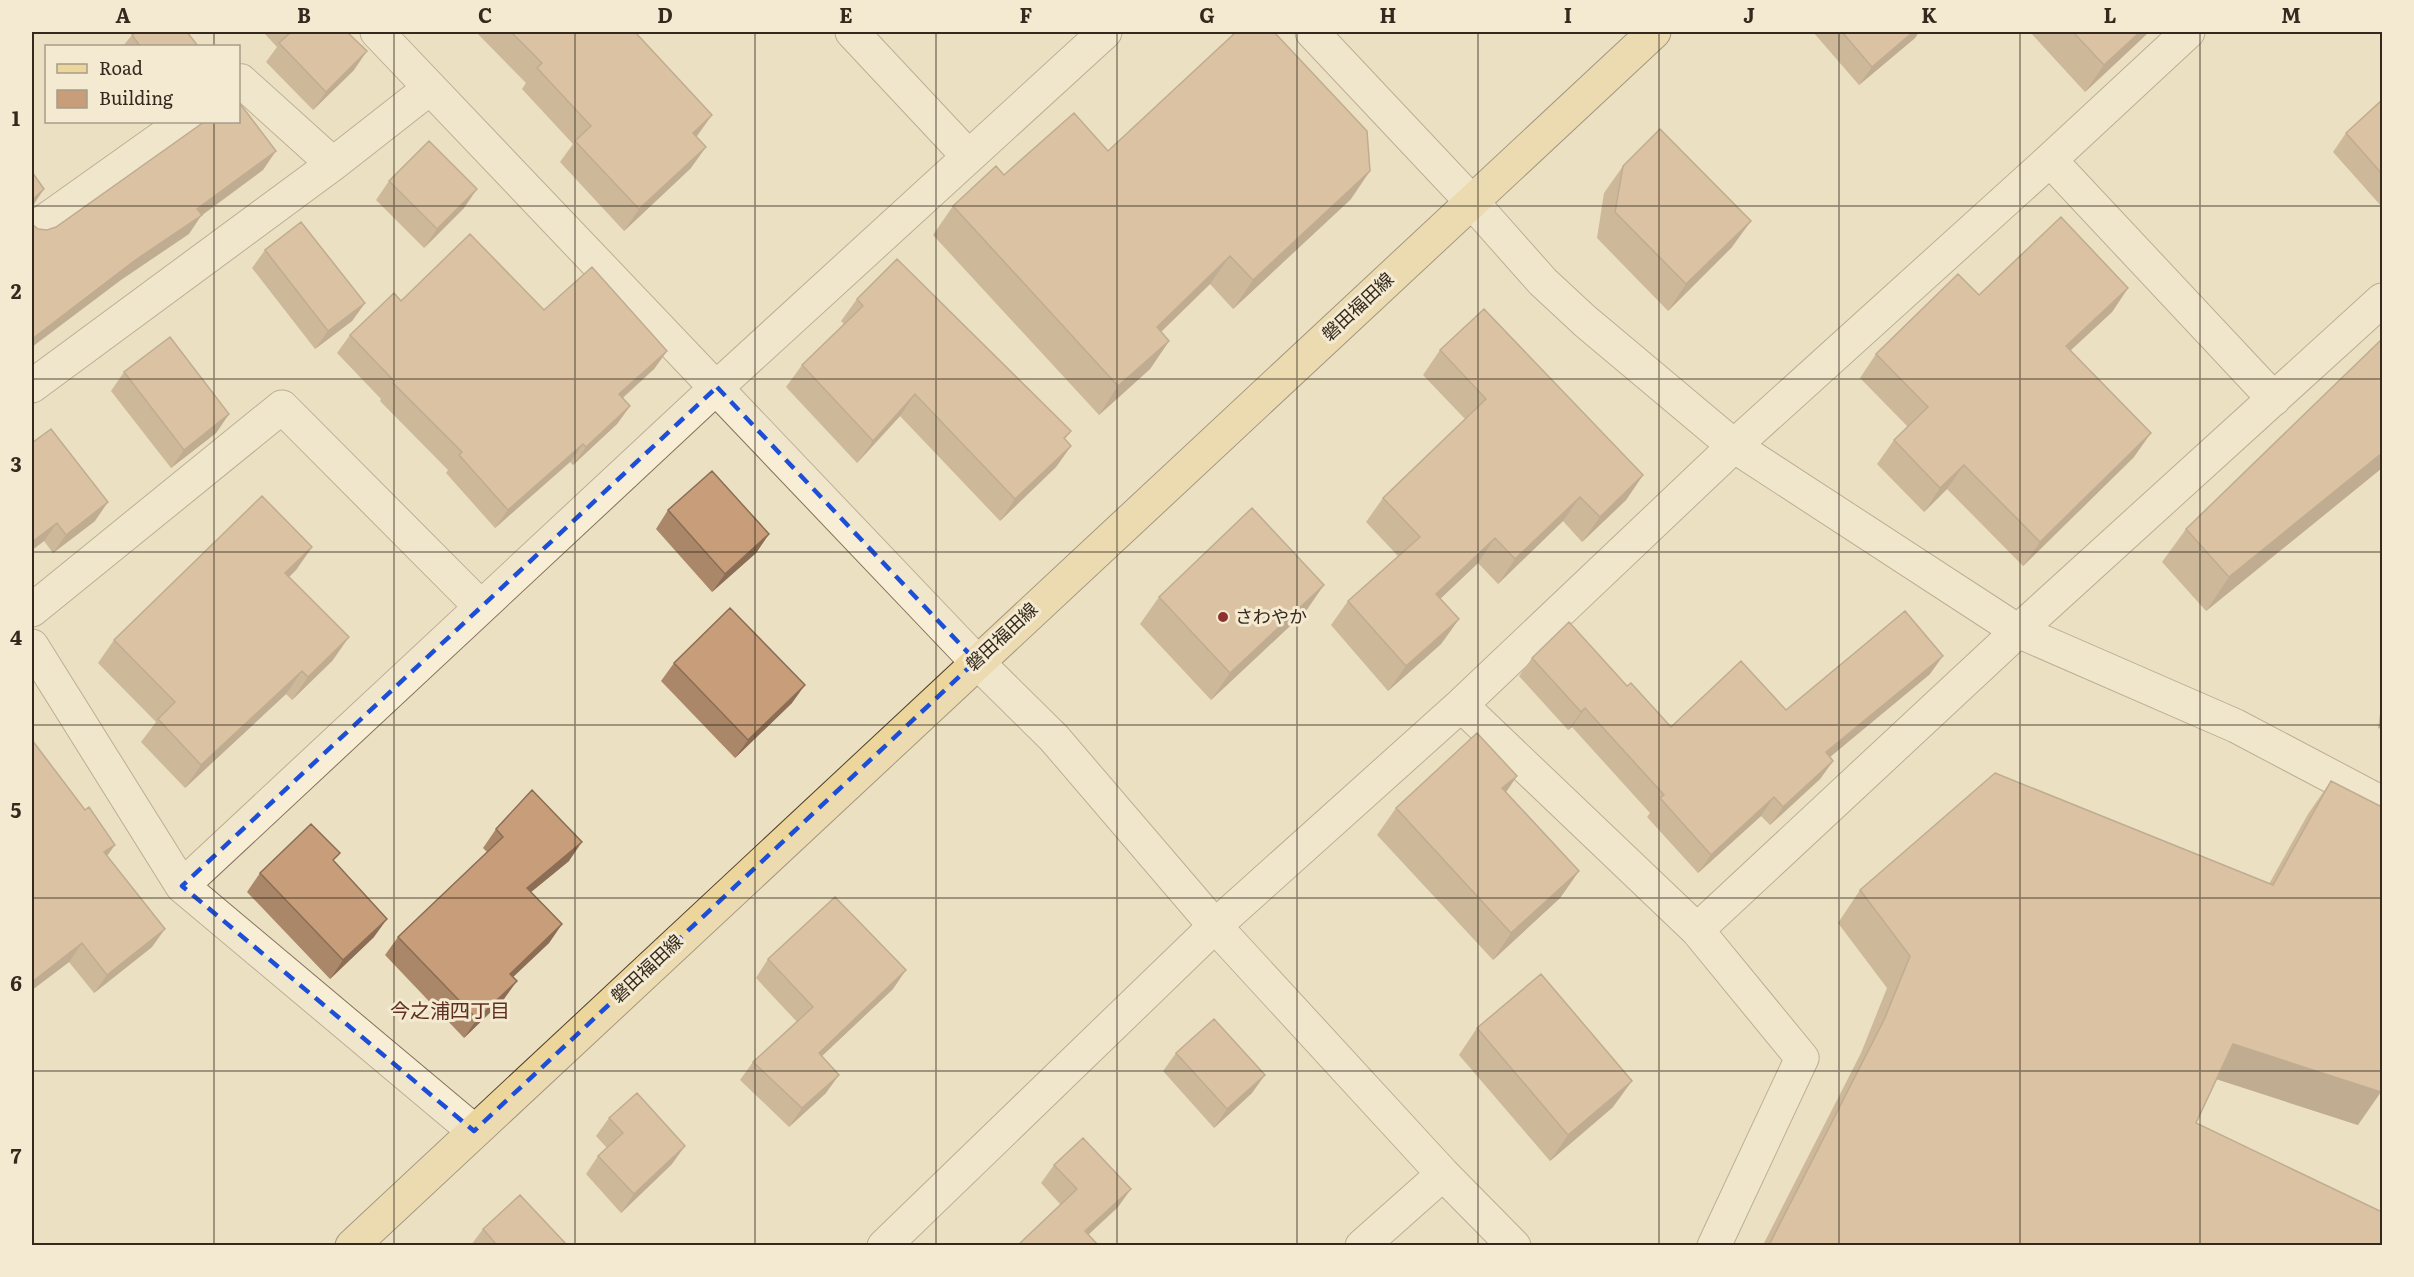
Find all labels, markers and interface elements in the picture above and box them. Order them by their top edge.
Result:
text: A [115,0,131,29]
text: B [297,0,311,29]
text: C [478,0,492,29]
text: D [657,0,673,29]
text: E [839,0,853,29]
text: F [1020,0,1033,29]
text: G [1199,0,1215,29]
text: H [1380,0,1396,29]
text: I [1564,0,1572,29]
text: J [1743,0,1755,29]
text: K [1921,0,1937,29]
text: L [2104,0,2117,29]
text: M [2281,0,2301,29]
legend [45,45,240,123]
text: Road [99,54,143,81]
text: Building [99,84,174,111]
text: 1 [12,102,20,132]
street label: 磐田福田線 [1315,265,1399,346]
text: 2 [11,275,22,305]
text: 3 [10,448,22,478]
street label: 磐田福田線 [959,595,1043,676]
place label: さわやか [1235,602,1307,629]
marker: さわやか [1216,610,1230,624]
text: 4 [10,621,22,651]
text: 5 [11,794,22,824]
street label: 磐田福田線 [604,927,688,1008]
text: 6 [10,967,22,997]
district label: 今之浦四丁目 [390,994,510,1024]
text: 7 [11,1140,22,1170]

